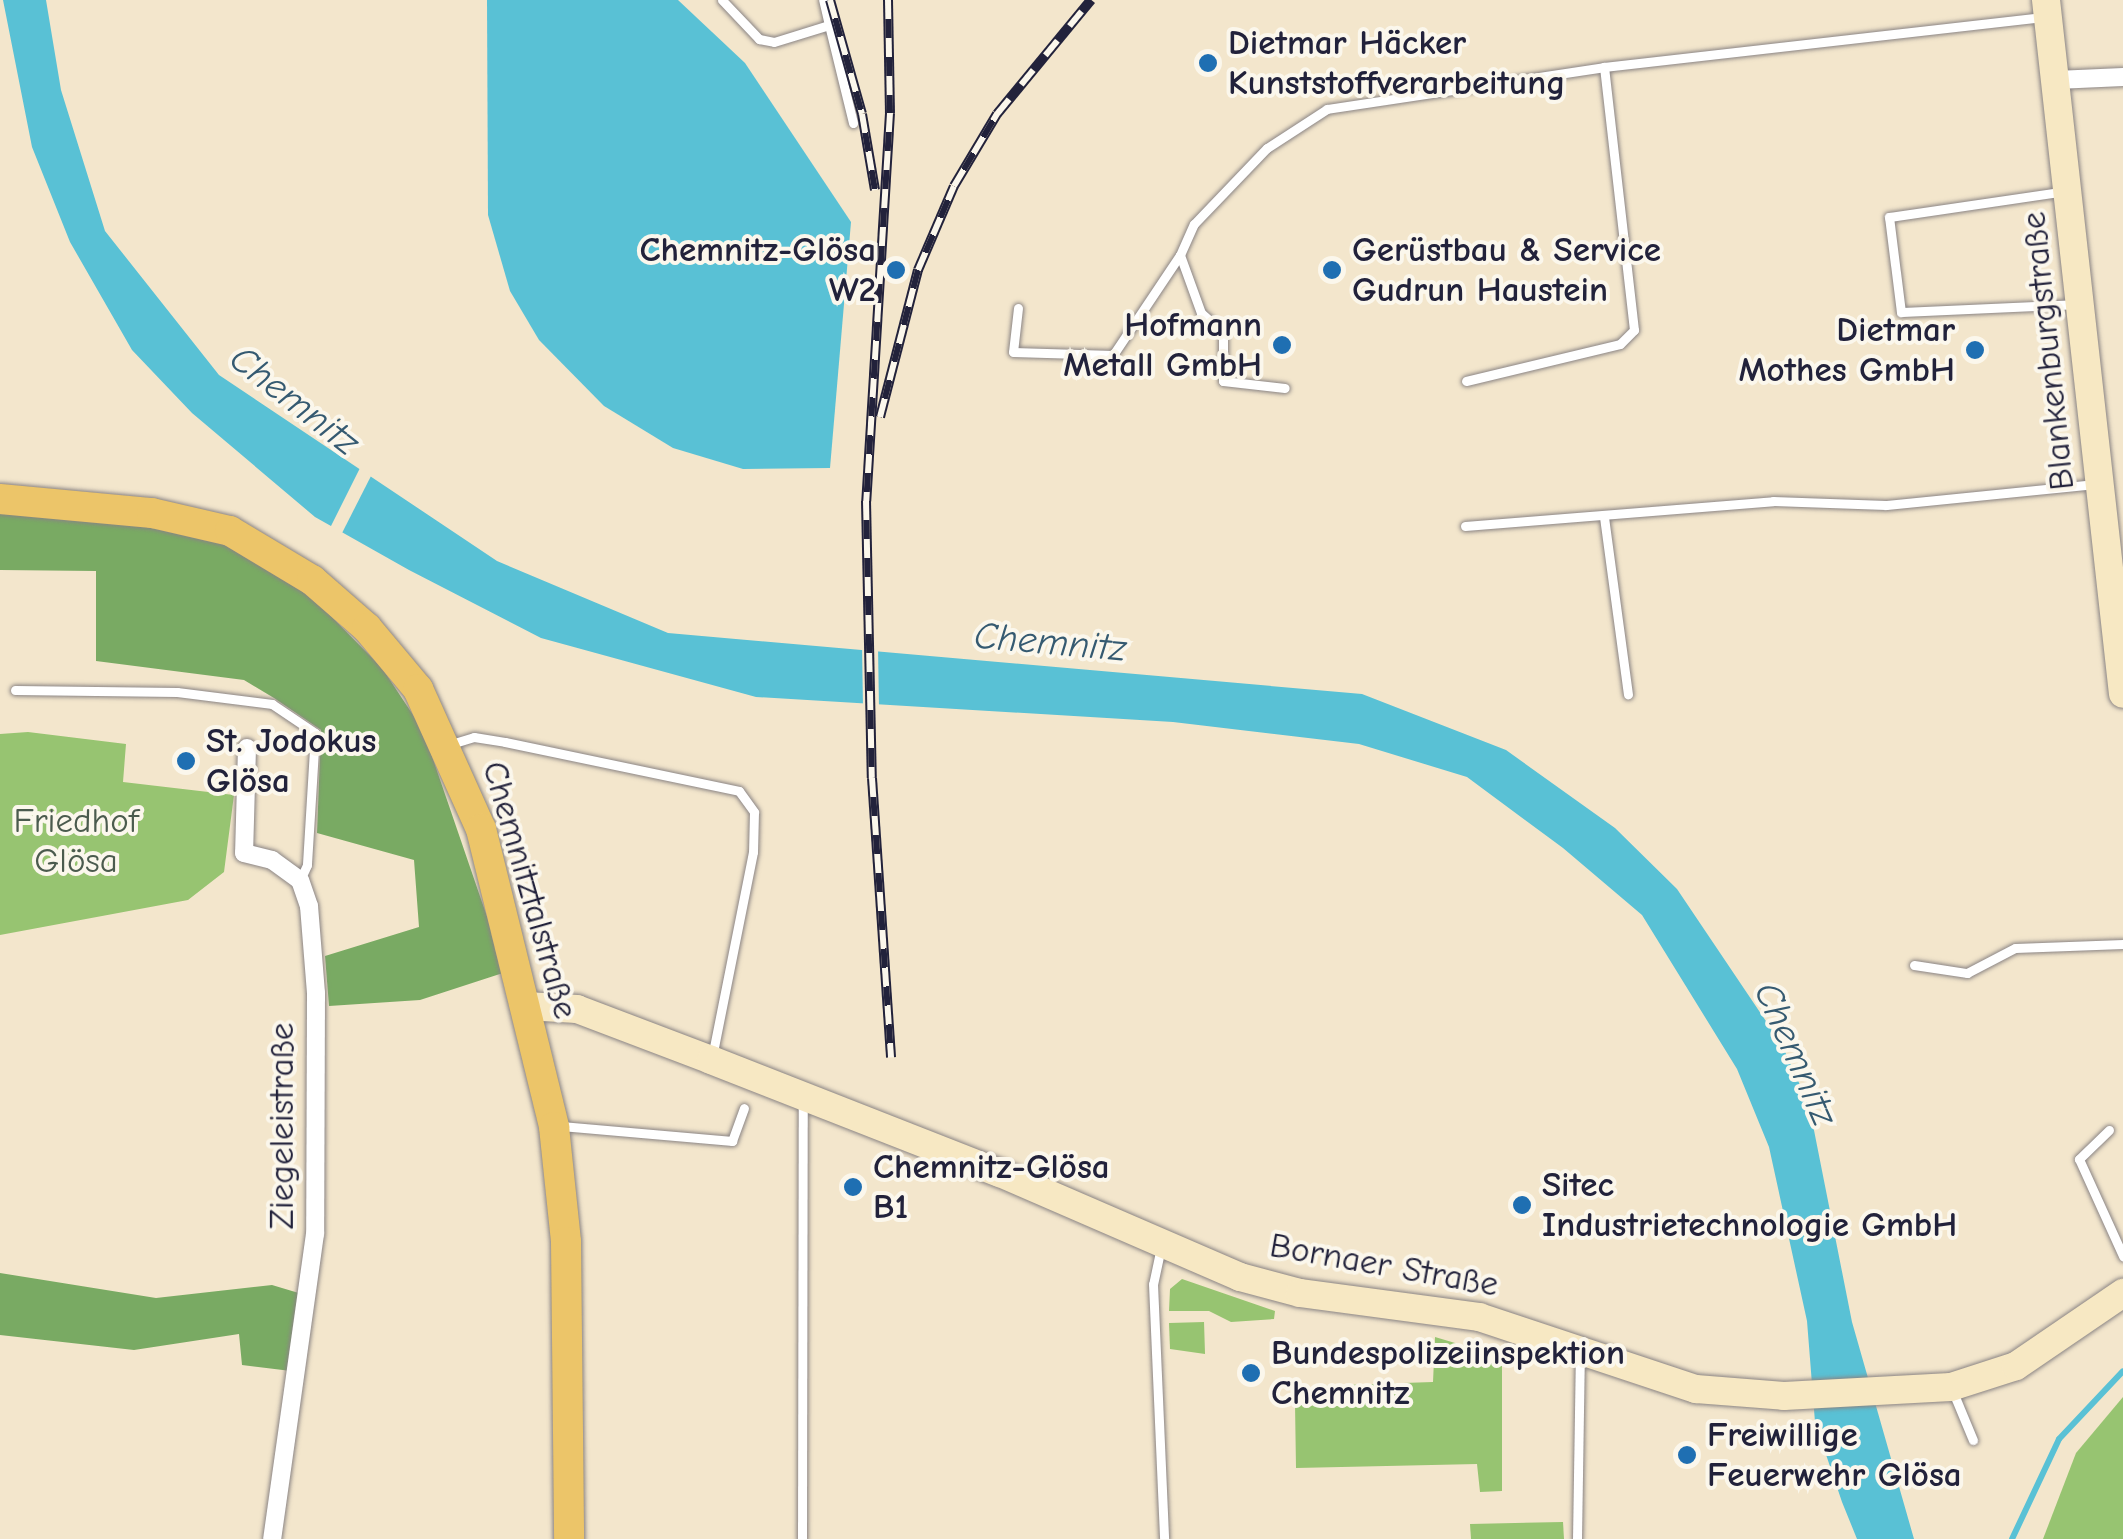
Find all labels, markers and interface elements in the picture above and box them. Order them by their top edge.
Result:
place label: Dietmar Häcker Kunststoffverarbeitung [1228,22,1565,104]
marker: Dietmar Häcker Kunststoffverarbeitung [1197,52,1219,74]
street label: Blankenburgstraße [2012,210,2084,492]
place label: Chemnitz-Glösa W2 [639,229,876,311]
place label: Gerüstbau & Service Gudrun Haustein [1352,229,1661,311]
marker: Chemnitz-Glösa W2 [885,259,907,281]
marker: Gerüstbau & Service Gudrun Haustein [1321,259,1343,281]
place label: Hofmann Metall GmbH [1063,304,1262,386]
place label: Dietmar Mothes GmbH [1738,309,1955,391]
marker: Hofmann Metall GmbH [1271,334,1293,356]
water label: Chemnitz [220,336,368,466]
marker: Dietmar Mothes GmbH [1964,339,1986,361]
water label: Chemnitz [972,614,1128,672]
place label: St. Jodokus Glösa [206,720,376,802]
marker: St. Jodokus Glösa [175,750,197,772]
street label: Chemnitztalstraße [473,756,587,1024]
park label: Friedhof Glösa [13,800,139,882]
water label: Chemnitz [1743,975,1847,1133]
street label: Ziegeleistraße [261,1023,303,1229]
place label: Chemnitz-Glösa B1 [873,1146,1110,1228]
place label: Sitec Industrietechnologie GmbH [1542,1164,1957,1246]
marker: Chemnitz-Glösa B1 [842,1176,864,1198]
marker: Sitec Industrietechnologie GmbH [1511,1194,1533,1216]
street label: Bornaer Straße [1267,1224,1501,1306]
place label: Bundespolizeiinspektion Chemnitz [1271,1332,1625,1414]
marker: Bundespolizeiinspektion Chemnitz [1240,1362,1262,1384]
place label: Freiwillige Feuerwehr Glösa [1707,1414,1962,1496]
marker: Freiwillige Feuerwehr Glösa [1676,1444,1698,1466]

